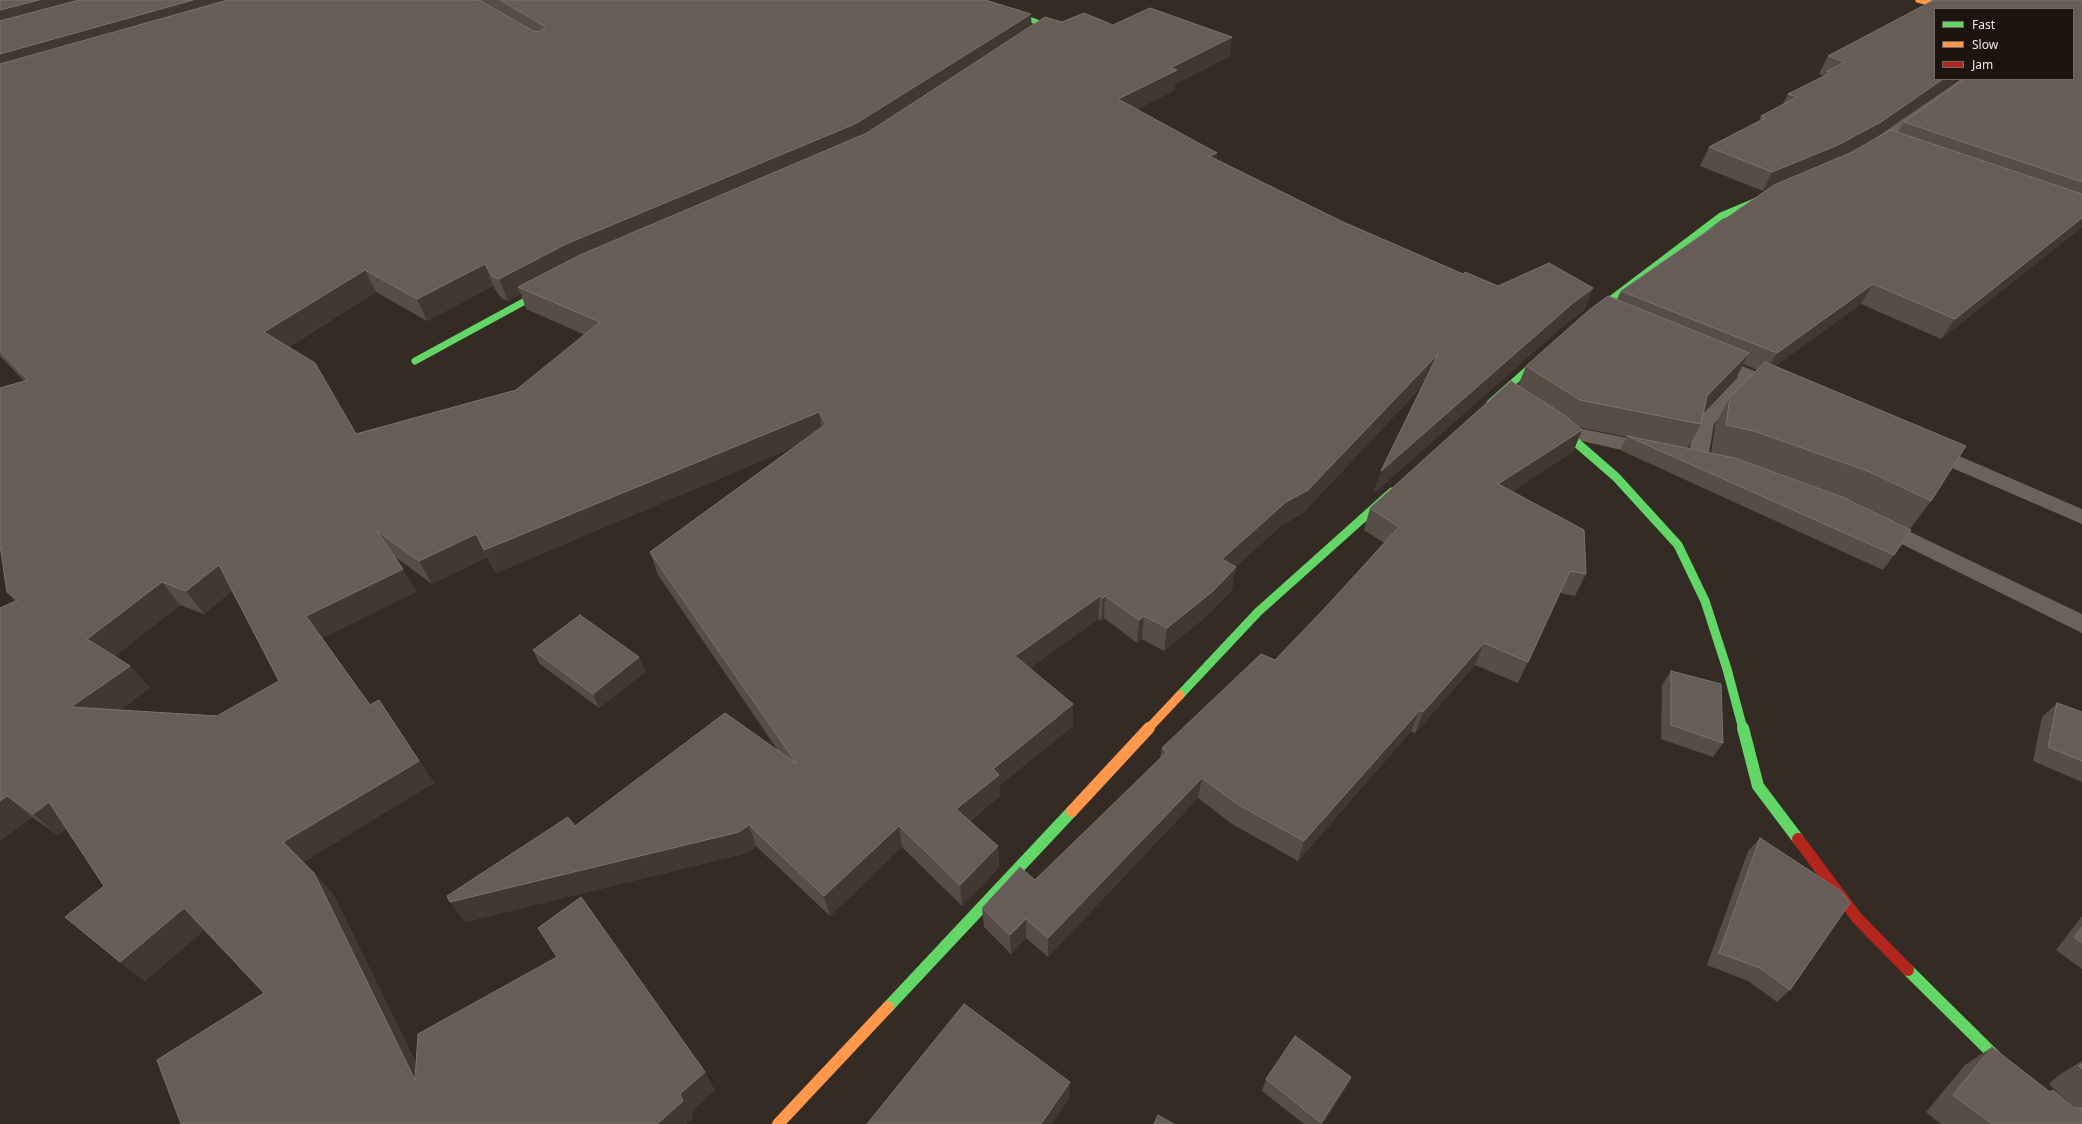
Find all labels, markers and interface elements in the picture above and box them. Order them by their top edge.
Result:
legend [1934,8,2074,80]
text: Fast [1972,16,1995,33]
text: Slow [1972,36,1998,53]
text: Jam [1972,56,1993,73]

